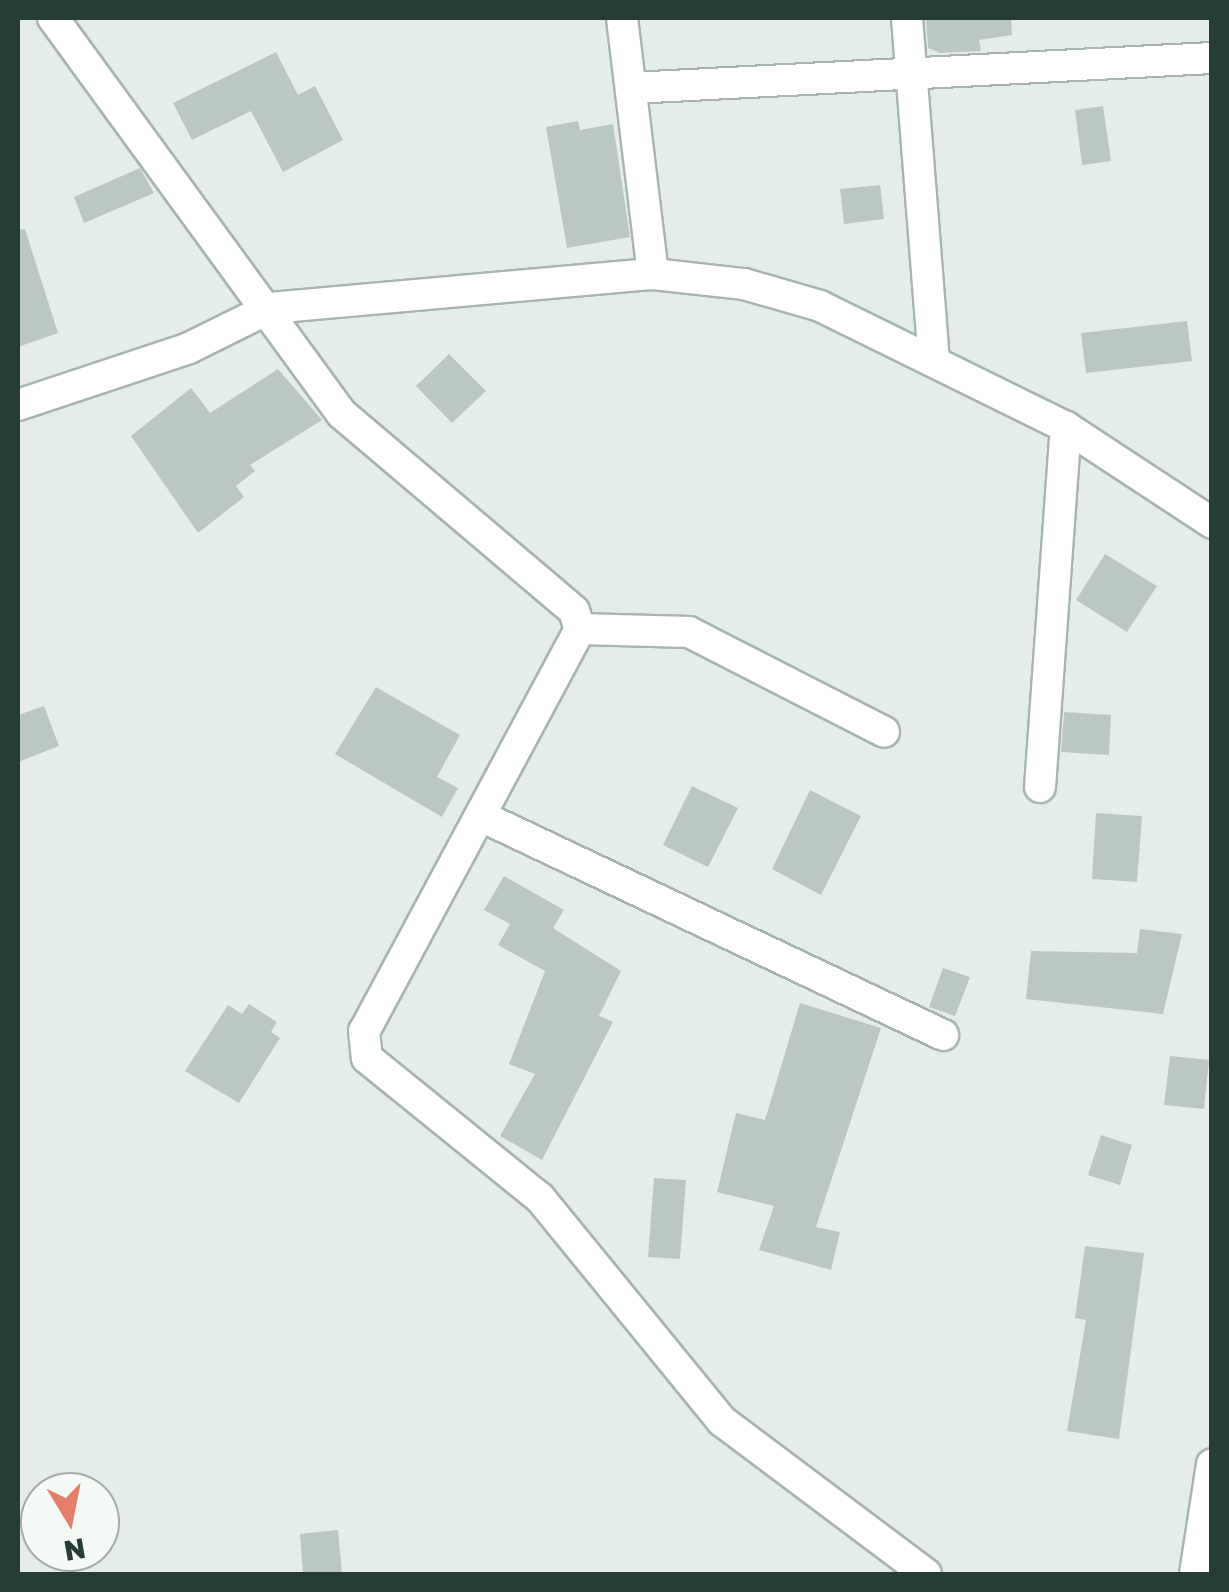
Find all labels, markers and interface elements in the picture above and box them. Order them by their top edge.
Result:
north arrow [20,1472,120,1572]
text: N [62,1532,88,1568]

